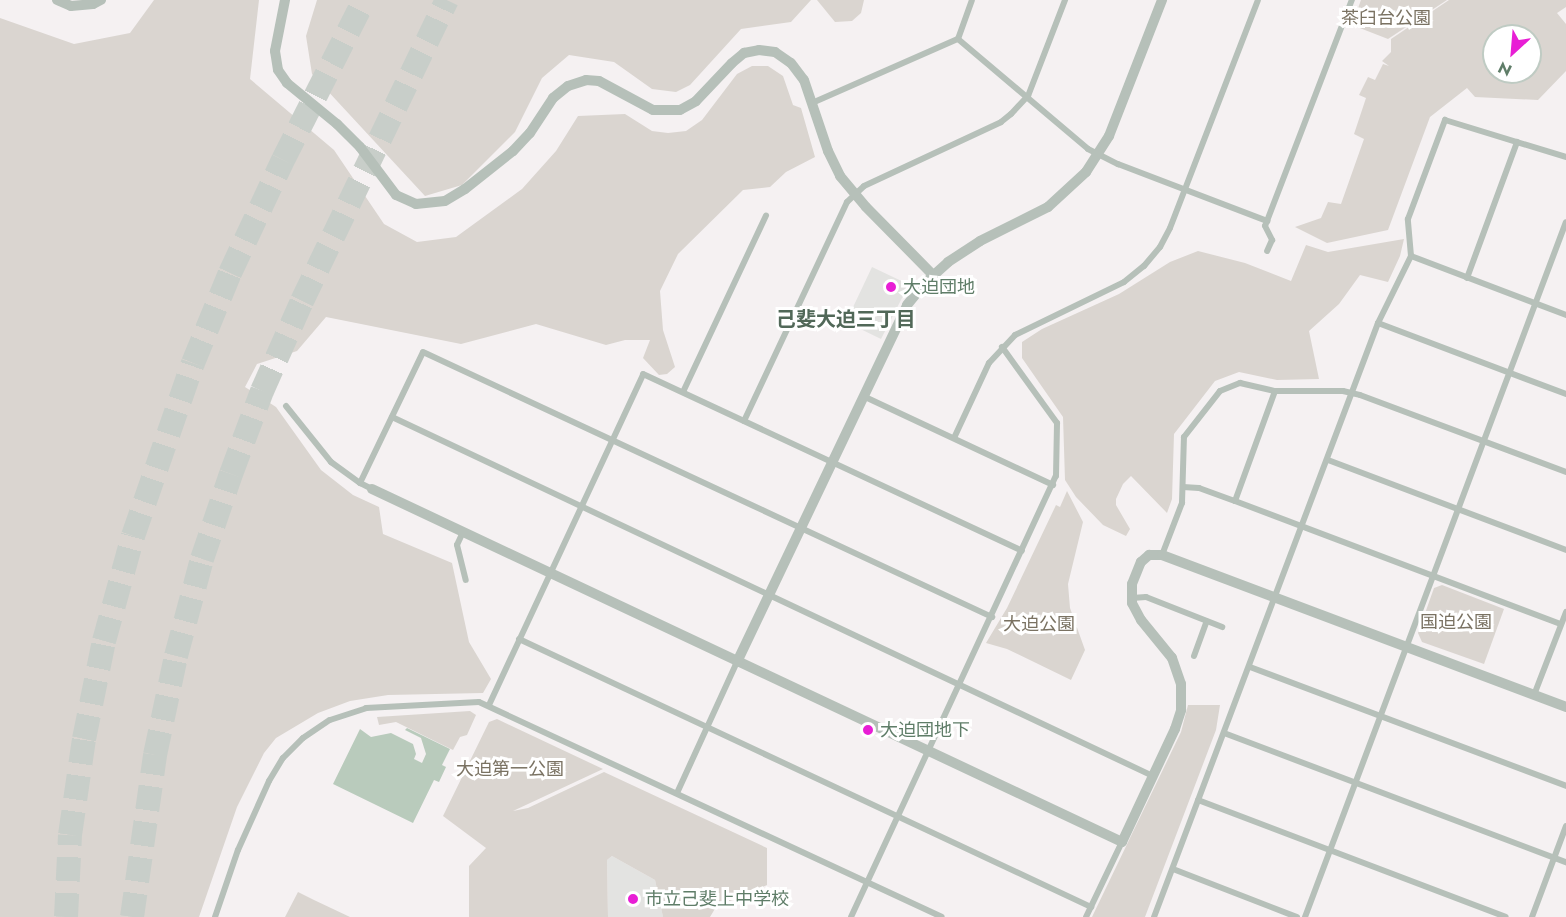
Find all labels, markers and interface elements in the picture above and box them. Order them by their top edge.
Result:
park label: 茶臼台公園 [1341,7,1431,29]
north arrow [1482,24,1542,84]
text: N [1494,56,1516,82]
place label: 大迫団地 [903,276,975,298]
marker: 大迫団地 [884,280,898,294]
district label: 己斐大迫三丁目 [776,307,916,331]
park label: 国迫公園 [1420,611,1492,633]
park label: 大迫公園 [1003,613,1075,635]
place label: 大迫団地下 [880,719,970,741]
marker: 大迫団地下 [861,723,875,737]
park label: 大迫第一公園 [456,758,564,780]
place label: 市立己斐上中学校 [645,888,789,910]
marker: 市立己斐上中学校 [626,892,640,906]

